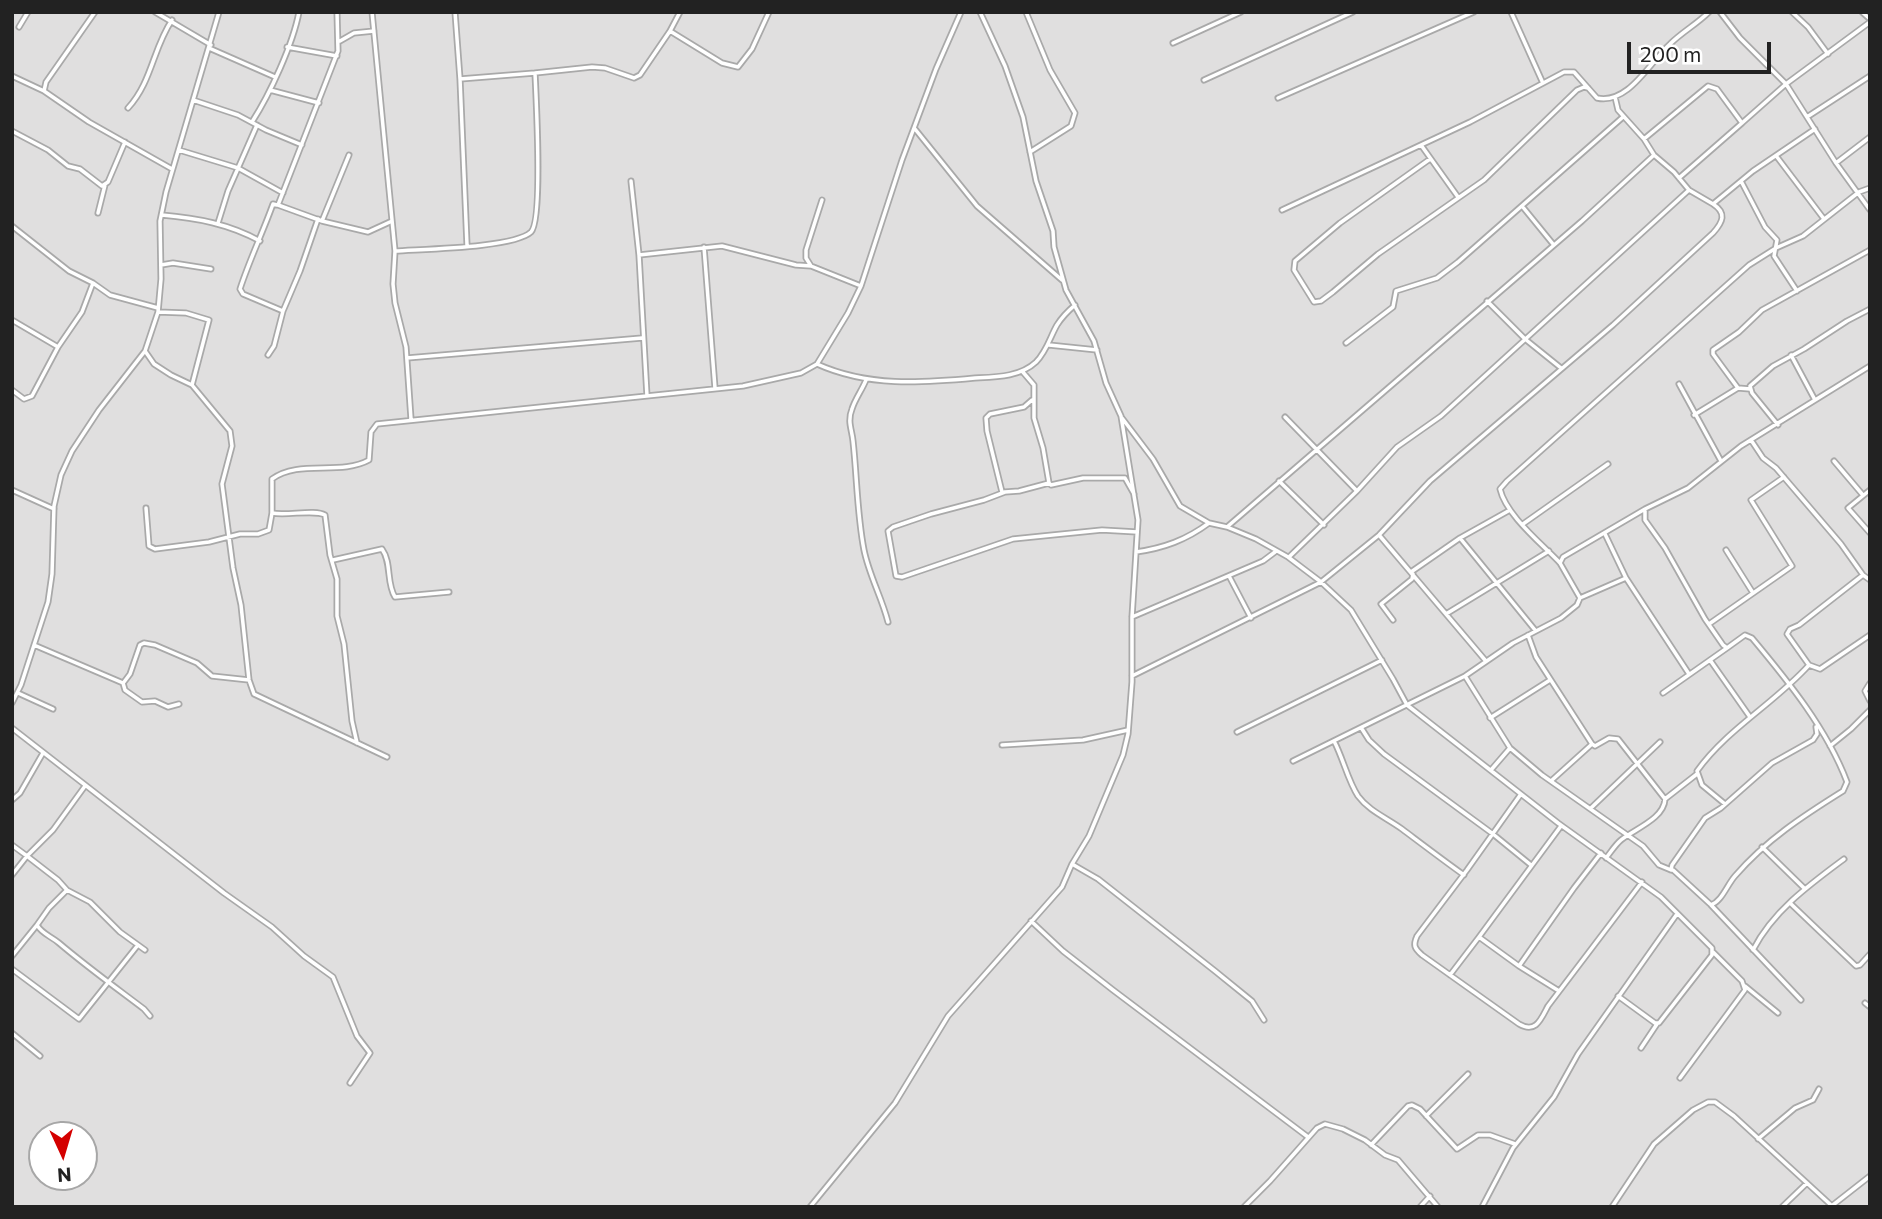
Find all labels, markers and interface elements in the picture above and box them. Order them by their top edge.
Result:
scale bar [1630,28,1773,72]
text: 200 m [1640,41,1701,66]
north arrow [28,1121,98,1191]
text: N [56,1163,72,1187]

